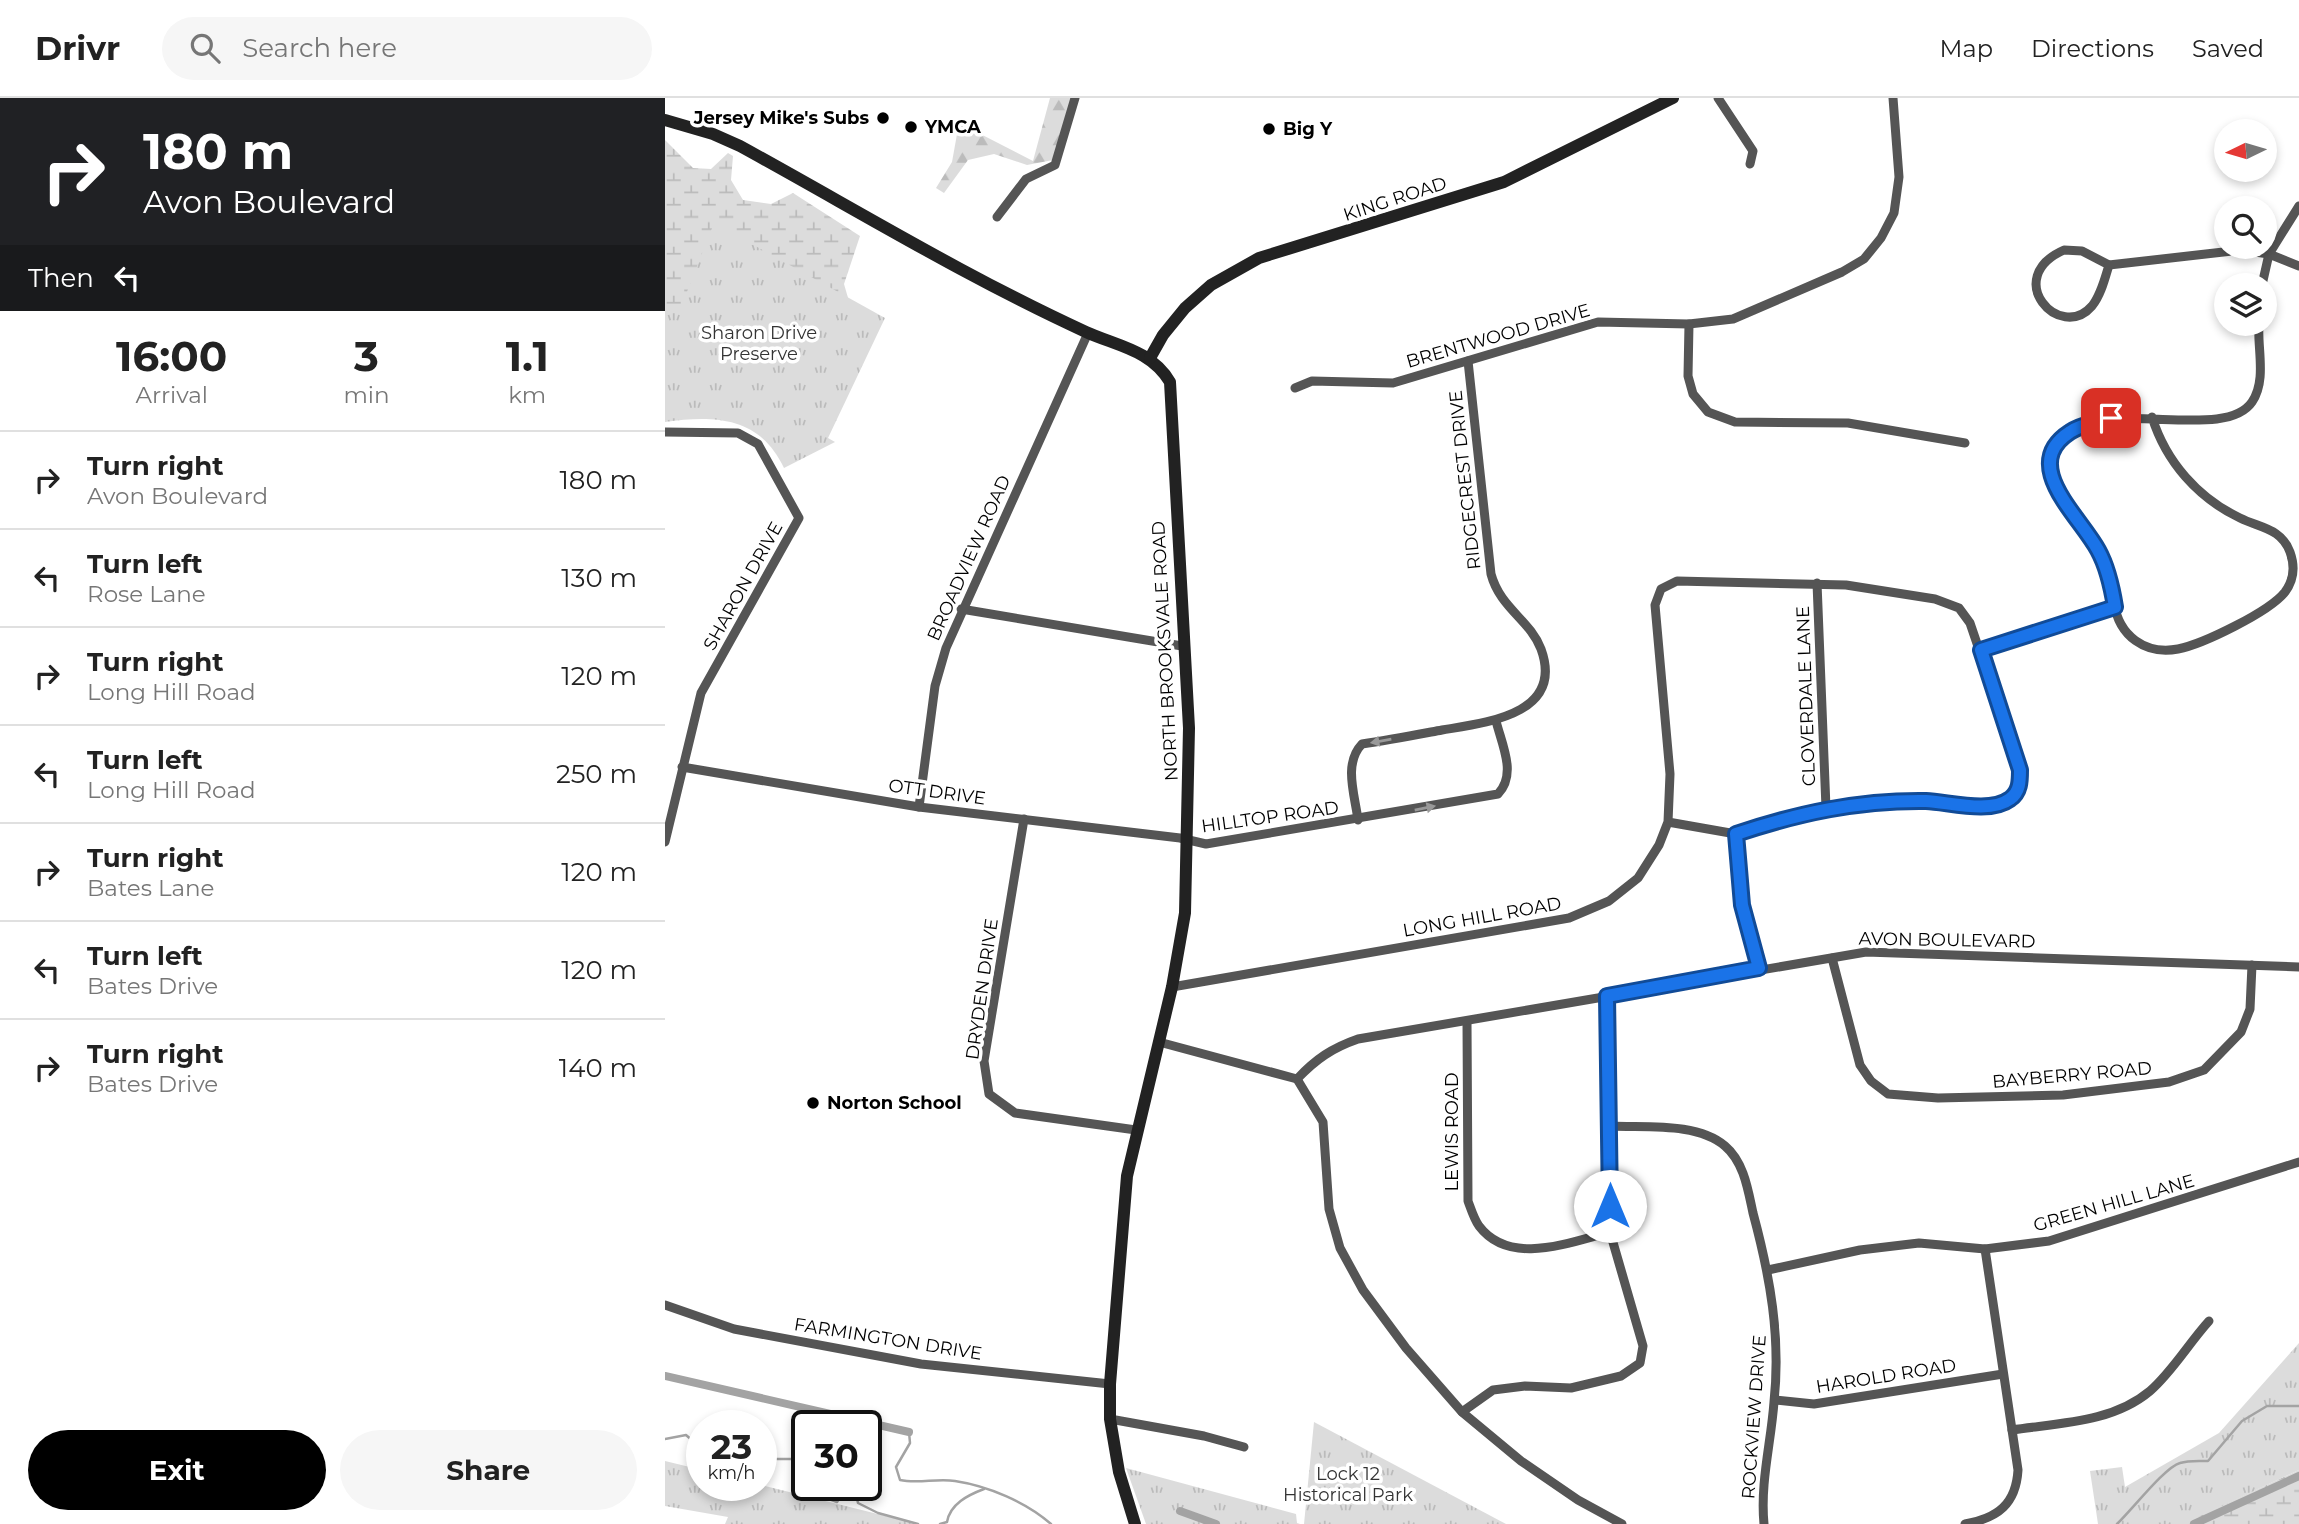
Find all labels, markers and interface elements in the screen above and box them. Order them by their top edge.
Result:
search box [162,17,652,80]
text: Drivr [35,28,120,68]
icon: search [186,29,224,67]
text: Search here [242,32,397,64]
text: Map [1940,34,1993,63]
text: Directions [2031,34,2154,63]
text: Saved [2192,34,2264,63]
place label: Jersey Mike's Subs [693,107,869,129]
marker: Jersey Mike's Subs [875,110,891,126]
place label: YMCA [924,116,981,138]
place label: Big Y [1283,118,1333,140]
marker: YMCA [903,119,919,135]
north arrow [2214,119,2277,182]
map controls [2214,119,2277,336]
marker: Big Y [1261,121,1277,137]
text: 180 m [143,122,293,181]
icon: right [28,126,119,217]
street label: KING ROAD [1341,172,1449,226]
text: Avon Boulevard [143,182,395,221]
button: search [2214,196,2277,259]
icon: left [108,259,146,297]
text: Then [28,262,94,294]
button: layers [2214,273,2277,336]
street label: BRENTWOOD DRIVE [1404,299,1592,373]
park label: Sharon Drive Preserve [701,322,817,365]
text: 16:00 [116,330,227,382]
text: 3 [354,330,379,382]
text: 1.1 [506,330,549,382]
text: Arrival [135,381,208,409]
text: min [343,381,390,409]
text: km [508,381,546,409]
pin [2081,388,2141,448]
street label: RIDGECREST DRIVE [1445,389,1485,571]
icon: arrive [2092,399,2130,437]
text: Turn right [87,450,223,482]
icon: right [28,461,66,499]
text: 180 m [559,464,637,496]
street label: BROADVIEW ROAD [923,472,1015,644]
text: Avon Boulevard [87,482,268,510]
street label: SHARON DRIVE [699,518,787,654]
street label: NORTH BROOKSVALE ROAD [1147,520,1183,782]
text: Turn left [87,548,203,580]
icon: left [28,559,66,597]
text: 130 m [561,562,637,594]
text: Rose Lane [87,580,206,608]
street label: CLOVERDALE LANE [1792,606,1820,786]
text: Turn right [87,646,223,678]
icon: right [28,657,66,695]
text: 120 m [561,660,637,692]
text: Long Hill Road [87,678,256,706]
one-way arrow [1370,736,1392,747]
text: Turn left [87,744,203,776]
icon: left [28,755,66,793]
text: 250 m [556,758,637,790]
street label: OTT DRIVE [887,774,987,810]
text: Long Hill Road [87,776,256,804]
street label: HILLTOP ROAD [1200,796,1340,838]
one-way arrow [1414,802,1436,813]
text: Turn right [87,842,223,874]
icon: right [28,853,66,891]
text: 120 m [561,856,637,888]
text: Bates Lane [87,874,215,902]
street label: LONG HILL ROAD [1401,892,1563,942]
street label: DRYDEN DRIVE [961,917,1003,1061]
street label: AVON BOULEVARD [1858,927,2036,953]
text: Turn left [87,940,203,972]
icon: left [28,951,66,989]
text: 120 m [561,954,637,986]
text: Bates Drive [87,972,218,1000]
text: Turn right [87,1038,223,1070]
icon: right [28,1049,66,1087]
text: 140 m [559,1052,637,1084]
street label: BAYBERRY ROAD [1991,1057,2153,1093]
text: Bates Drive [87,1070,218,1098]
street label: LEWIS ROAD [1441,1072,1463,1192]
place label: Norton School [827,1092,962,1114]
marker: Norton School [805,1095,821,1111]
position arrow [1573,1169,1647,1243]
street label: GREEN HILL LANE [2031,1169,2197,1237]
street label: FARMINGTON DRIVE [793,1313,983,1365]
street label: ROCKVIEW DRIVE [1737,1334,1771,1500]
street label: HAROLD ROAD [1814,1354,1958,1398]
speed limit sign: 30 [791,1410,882,1501]
text: 23 [711,1425,752,1468]
button: Exit [28,1430,326,1510]
button: Share [340,1430,637,1510]
text: km/h [707,1462,756,1484]
park label: Lock 12 Historical Park [1283,1463,1413,1506]

